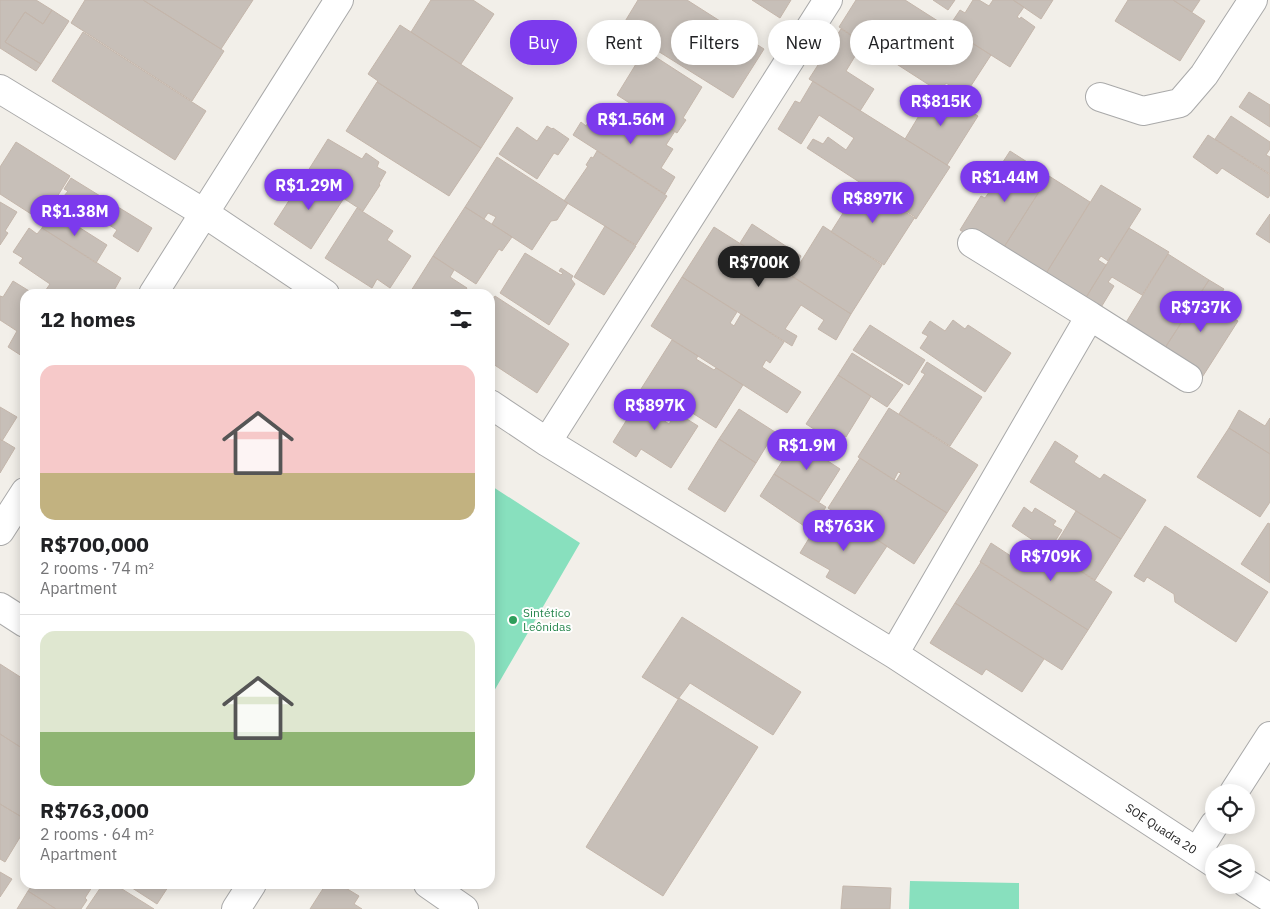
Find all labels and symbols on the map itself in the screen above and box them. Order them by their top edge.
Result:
pin: R$815K [900,84,982,127]
pin: R$1.56M [585,102,677,145]
pin: R$1.44M [959,160,1051,203]
pin: R$1.29M [263,168,355,211]
pin: R$897K [832,182,914,224]
pin: R$1.38M [29,194,121,237]
pin: R$700K [718,246,800,288]
pin: R$737K [1160,290,1242,333]
pin: R$897K [614,388,696,431]
pin: R$1.9M [766,428,848,471]
pin: R$763K [803,510,885,552]
pin: R$709K [1010,540,1092,582]
place label: Sintético Leônidas [523,605,571,634]
marker: Sintético Leônidas [507,614,519,626]
street label: SOE Quadra 20 [1123,800,1200,857]

